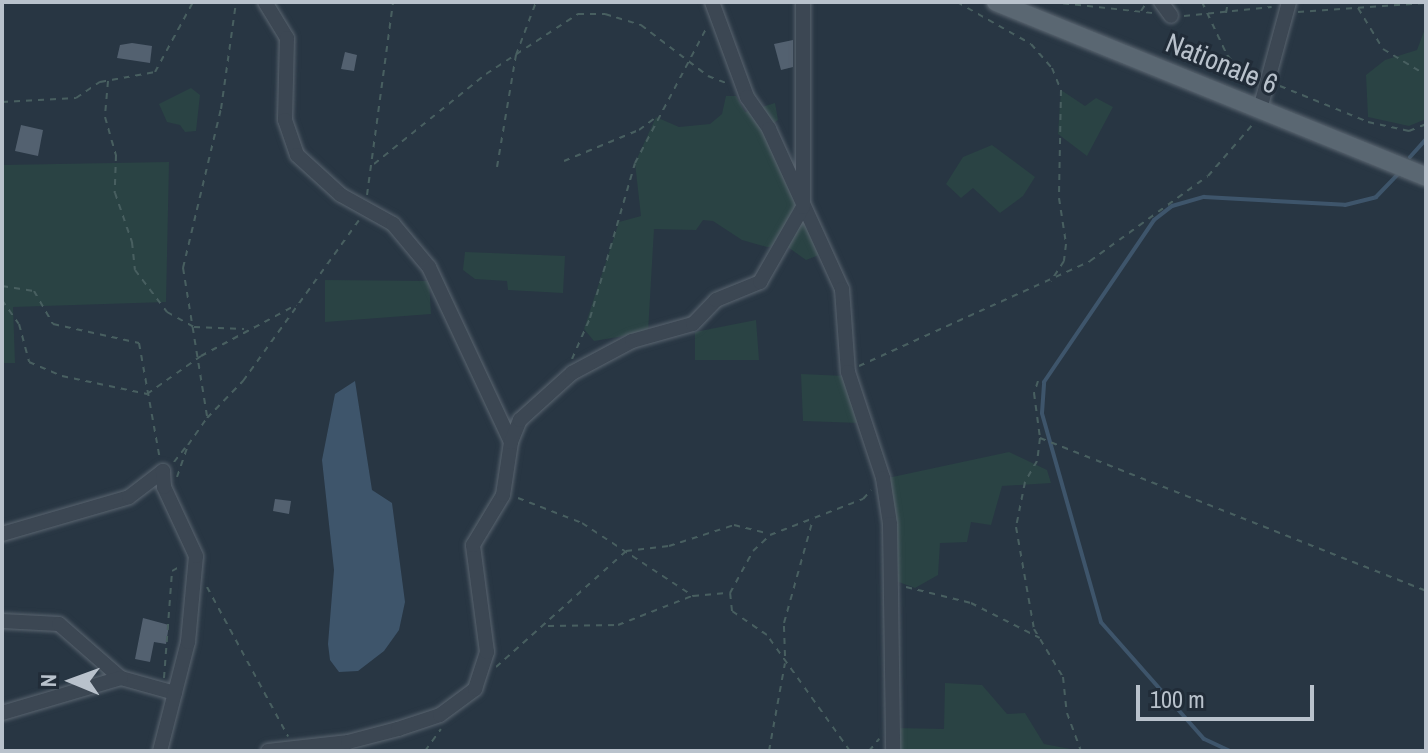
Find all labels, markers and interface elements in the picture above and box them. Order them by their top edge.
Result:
street label: Nationale 6 [1161,25,1283,101]
north arrow [32,641,112,721]
scale bar [1140,669,1318,719]
text: N [33,674,63,687]
text: 100 m [1150,683,1205,715]

